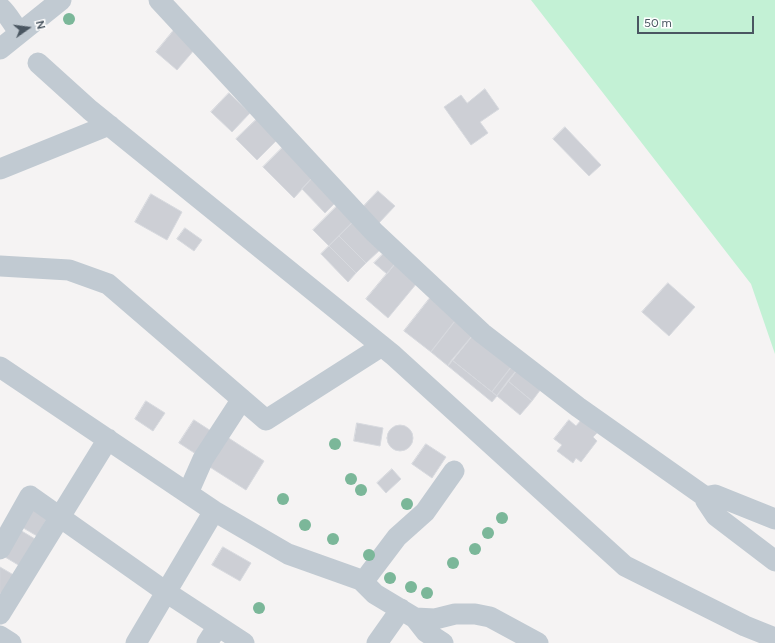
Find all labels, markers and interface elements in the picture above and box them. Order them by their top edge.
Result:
north arrow [8,8,48,48]
scale bar [639,8,756,34]
text: 50 m [644,16,672,30]
text: N [33,19,47,31]

